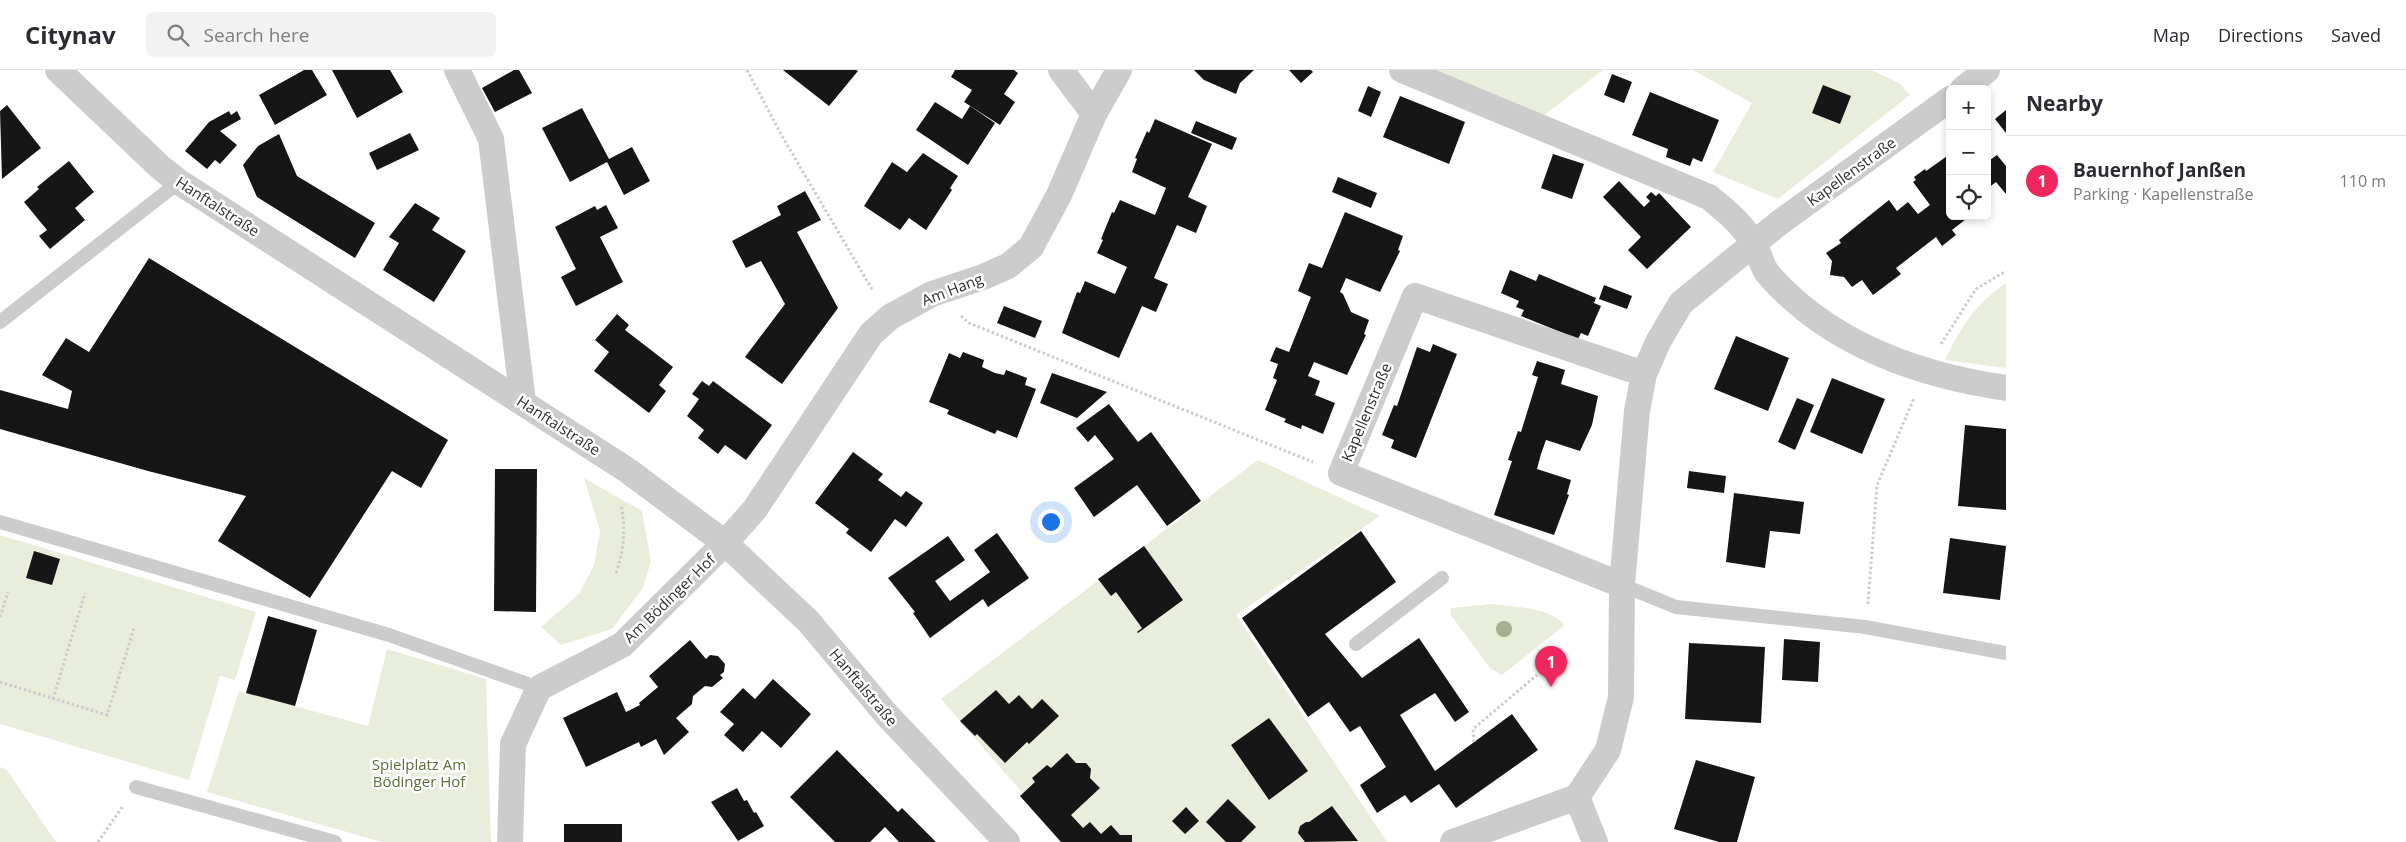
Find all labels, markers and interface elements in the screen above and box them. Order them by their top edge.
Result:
search box [146,12,496,57]
text: Citynav [25,18,116,51]
icon: search [164,21,192,49]
text: Search here [204,22,309,48]
text: Map [2153,23,2190,47]
text: Directions [2218,23,2303,47]
text: Saved [2331,23,2381,47]
map controls [1946,85,1991,220]
button: + [1946,85,1991,130]
text: Nearby [2026,89,2103,117]
button: − [1946,130,1991,175]
street label: Kapellenstraße [1803,132,1899,210]
text: Bauernhof Janßen [2073,157,2246,183]
text: 1 [2037,170,2047,192]
text: 110 m [2340,170,2386,192]
street label: Hanftalstraße [172,172,264,240]
button: locate [1946,175,1991,220]
text: Parking · Kapellenstraße [2073,183,2254,205]
street label: Am Hang [919,268,985,310]
street label: Kapellenstraße [1336,360,1396,464]
street label: Hanftalstraße [513,391,605,459]
your location [1038,509,1064,535]
street label: Am Bödinger Hof [619,549,720,647]
street label: Hanftalstraße [826,644,902,730]
pin: 1 [1535,646,1567,687]
park label: Spielplatz Am Bödinger Hof [372,754,466,791]

